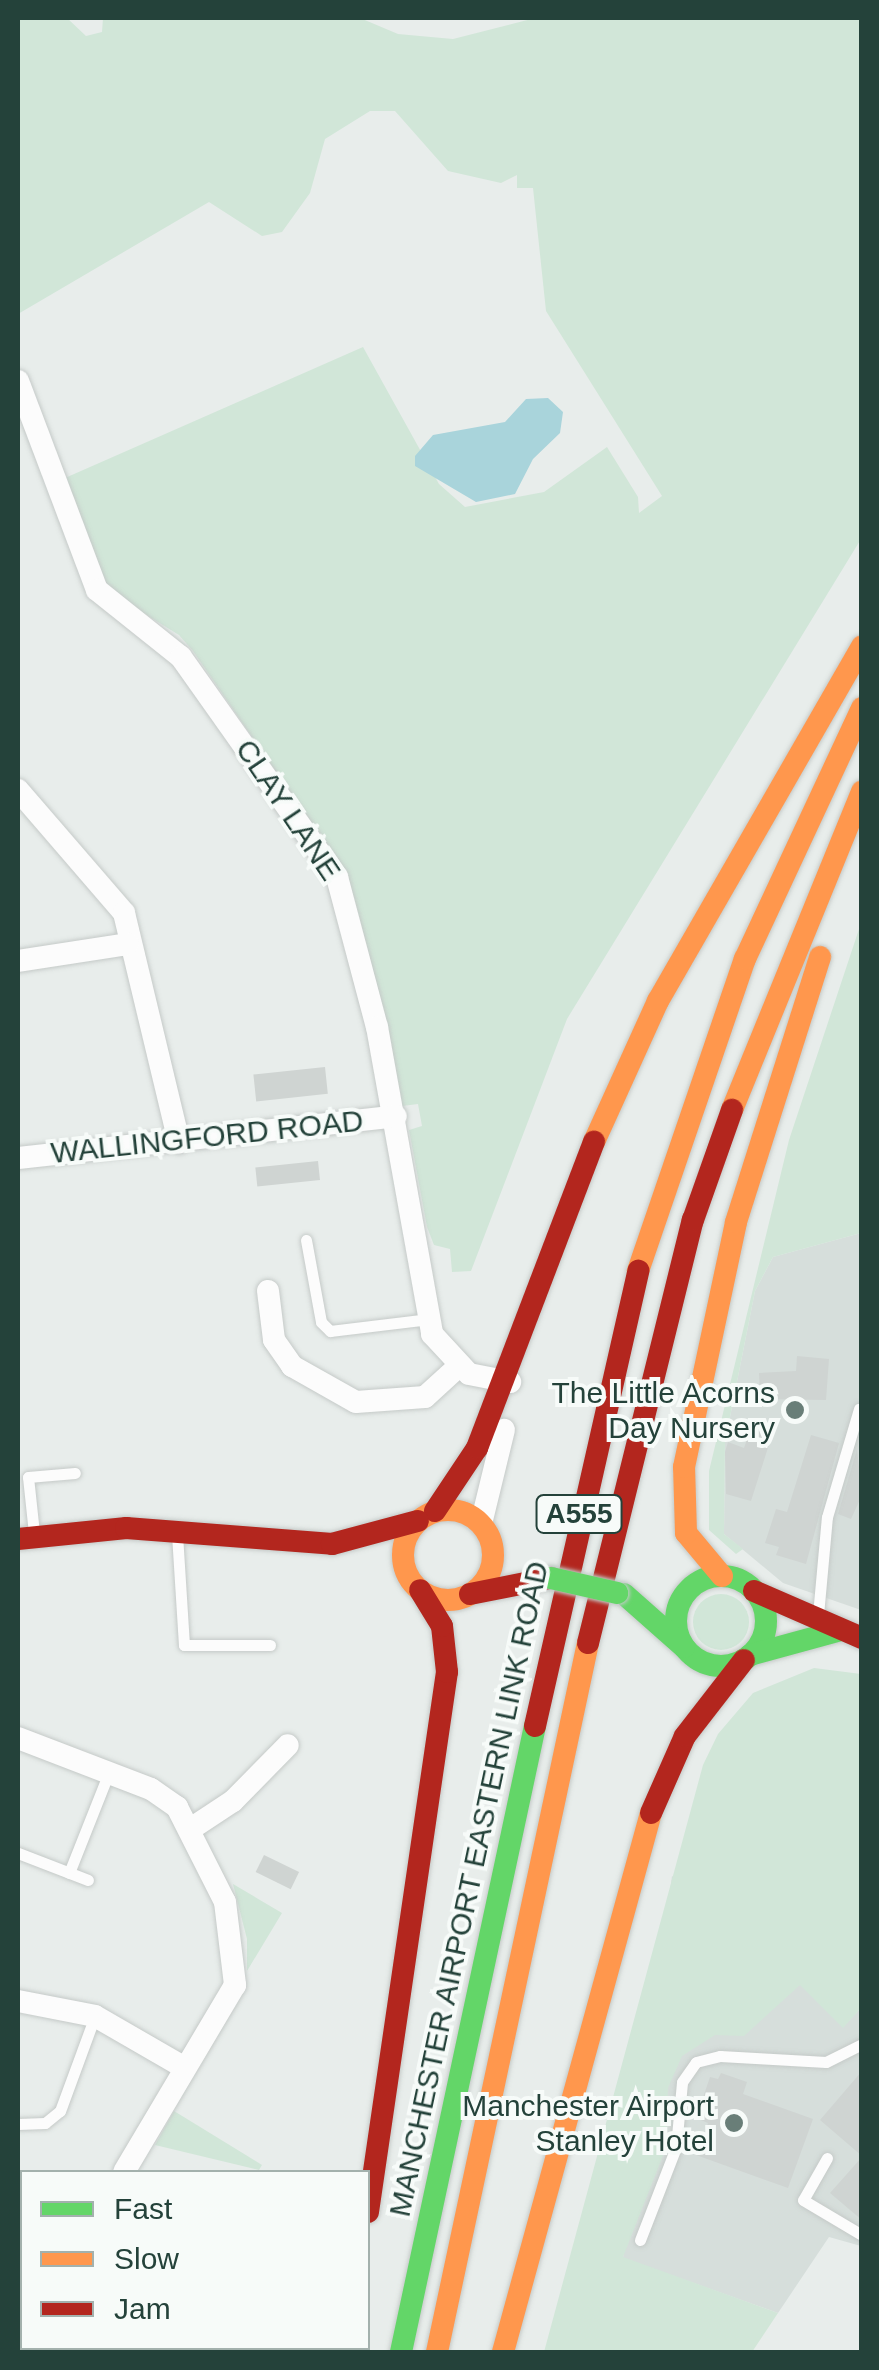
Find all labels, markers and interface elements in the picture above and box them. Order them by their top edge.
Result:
street label: CLAY LANE [228,732,348,888]
street label: WALLINGFORD ROAD [49,1103,365,1171]
place label: The Little Acorns Day Nursery [550,1375,775,1446]
marker: The Little Acorns Day Nursery [784,1399,806,1421]
road number: A555 [534,1491,624,1537]
street label: MANCHESTER AIRPORT EASTERN LINK ROAD [382,1557,556,2221]
place label: Manchester Airport Stanley Hotel [461,2088,714,2158]
marker: Manchester Airport Stanley Hotel [723,2112,745,2134]
legend [20,2170,370,2350]
text: Fast [114,2192,172,2225]
text: Slow [114,2242,179,2275]
text: Jam [114,2292,171,2325]

